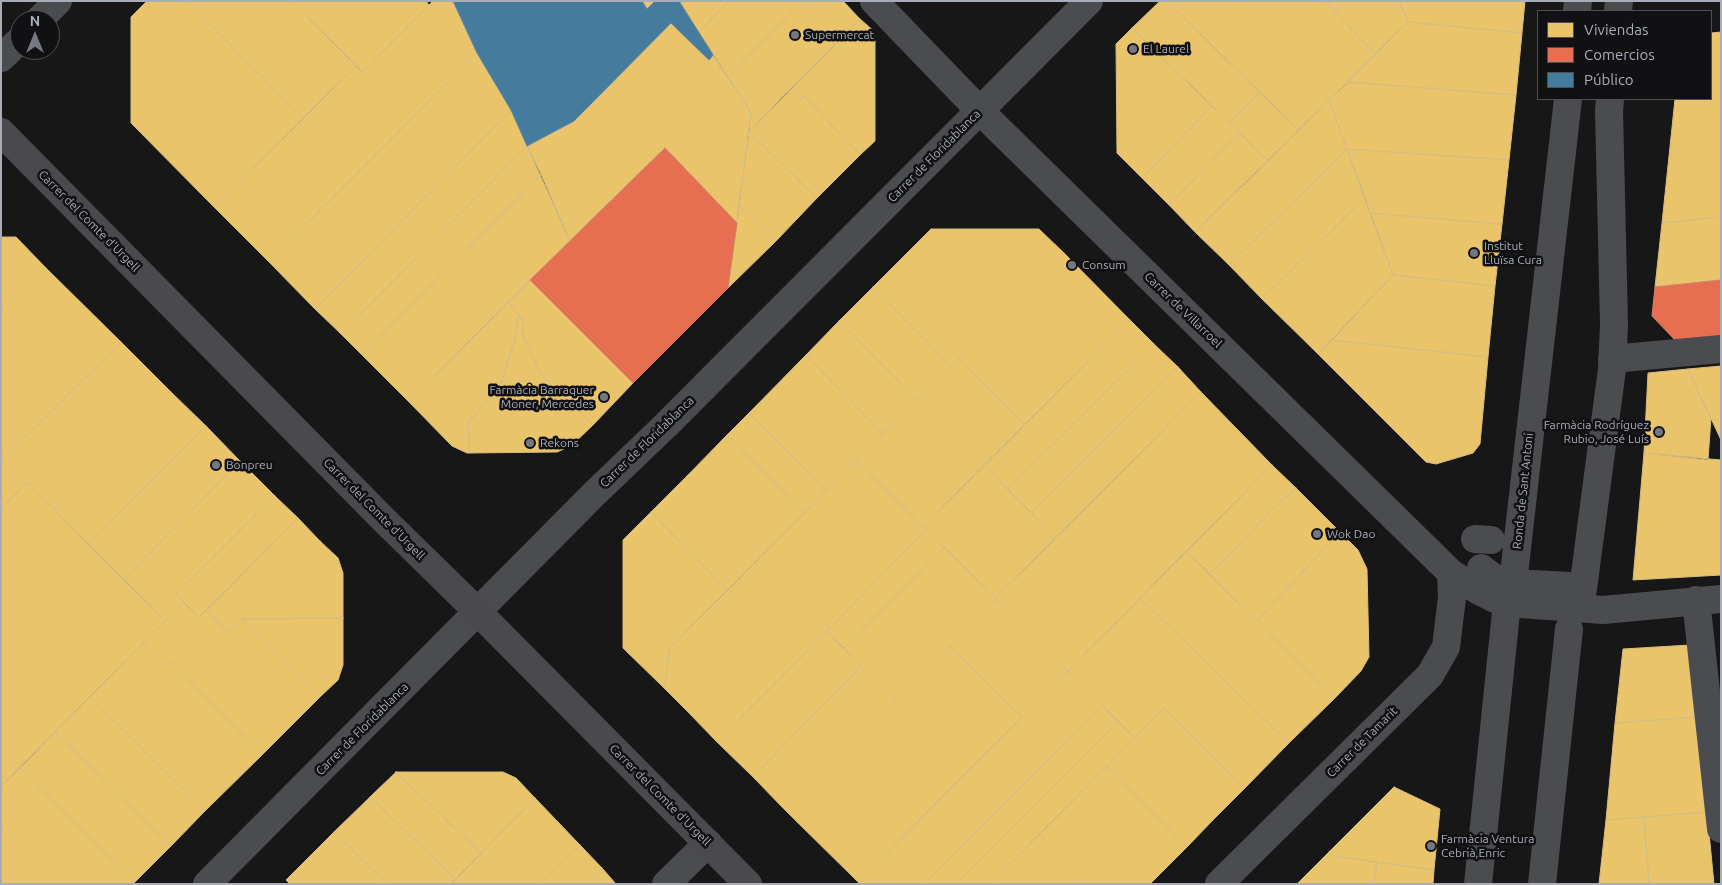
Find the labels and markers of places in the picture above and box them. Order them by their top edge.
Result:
place label: Supermercat [805,28,874,42]
marker: Supermercat [789,29,801,41]
place label: El Laurel [1143,42,1189,56]
marker: El Laurel [1127,43,1139,55]
place label: Institut Lluïsa Cura [1484,239,1542,267]
marker: Institut Lluïsa Cura [1468,247,1480,259]
place label: Consum [1082,258,1126,272]
marker: Consum [1066,259,1078,271]
place label: Farmàcia Barraquer Moner, Mercedes [489,383,594,411]
marker: Farmàcia Barraquer Moner, Mercedes [598,391,610,403]
place label: Farmàcia Rodríguez Rubio, José Luís [1544,418,1649,446]
marker: Farmàcia Rodríguez Rubio, José Luís [1653,426,1665,438]
place label: Rekons [540,436,579,450]
marker: Rekons [524,437,536,449]
place label: Bonpreu [226,458,273,472]
marker: Bonpreu [210,459,222,471]
place label: Wok Dao [1327,527,1375,541]
marker: Wok Dao [1311,528,1323,540]
place label: Farmàcia Ventura Cebrià,Enric [1441,832,1534,860]
marker: Farmàcia Ventura Cebrià,Enric [1425,840,1437,852]

